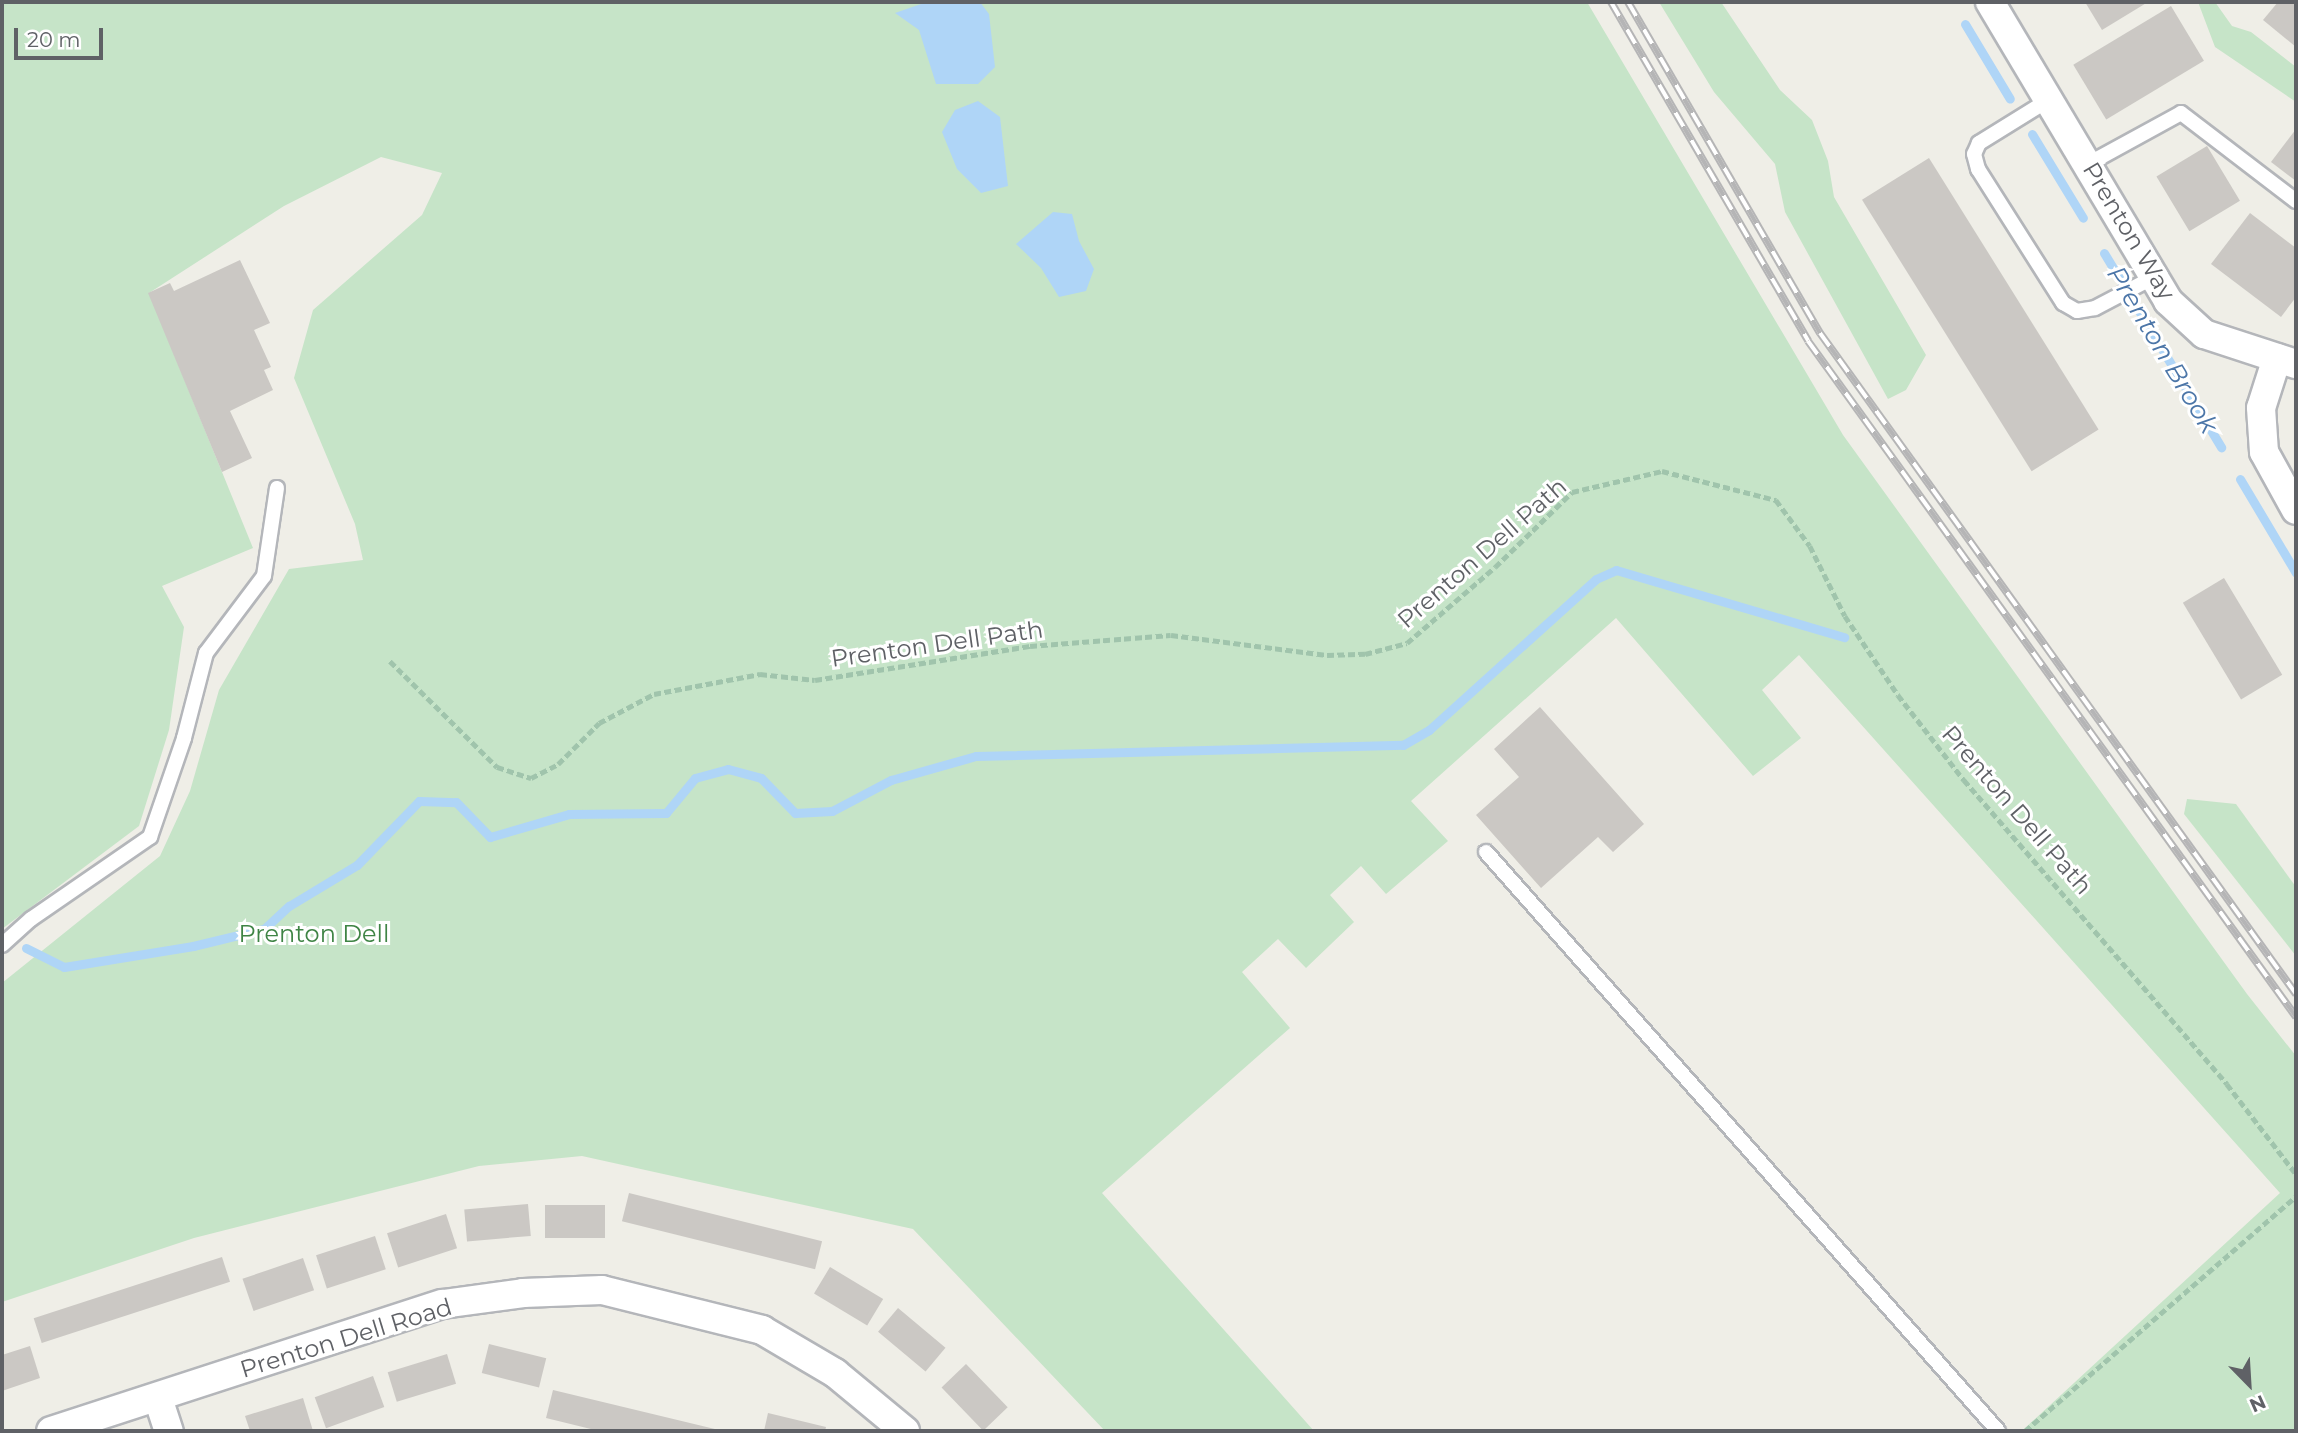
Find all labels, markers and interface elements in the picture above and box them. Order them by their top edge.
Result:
scale bar [18,14,107,58]
text: 20 m [27,27,81,52]
street label: Prenton Way [2077,157,2181,305]
water label: Prenton Brook [2100,261,2224,439]
street label: Prenton Dell Path [1392,472,1572,634]
street label: Prenton Dell Path [829,615,1045,673]
street label: Prenton Dell Path [1936,720,2098,900]
park label: Prenton Dell [239,920,389,948]
street label: Prenton Dell Road [237,1292,455,1384]
north arrow [2214,1349,2284,1419]
text: N [2246,1390,2269,1417]

